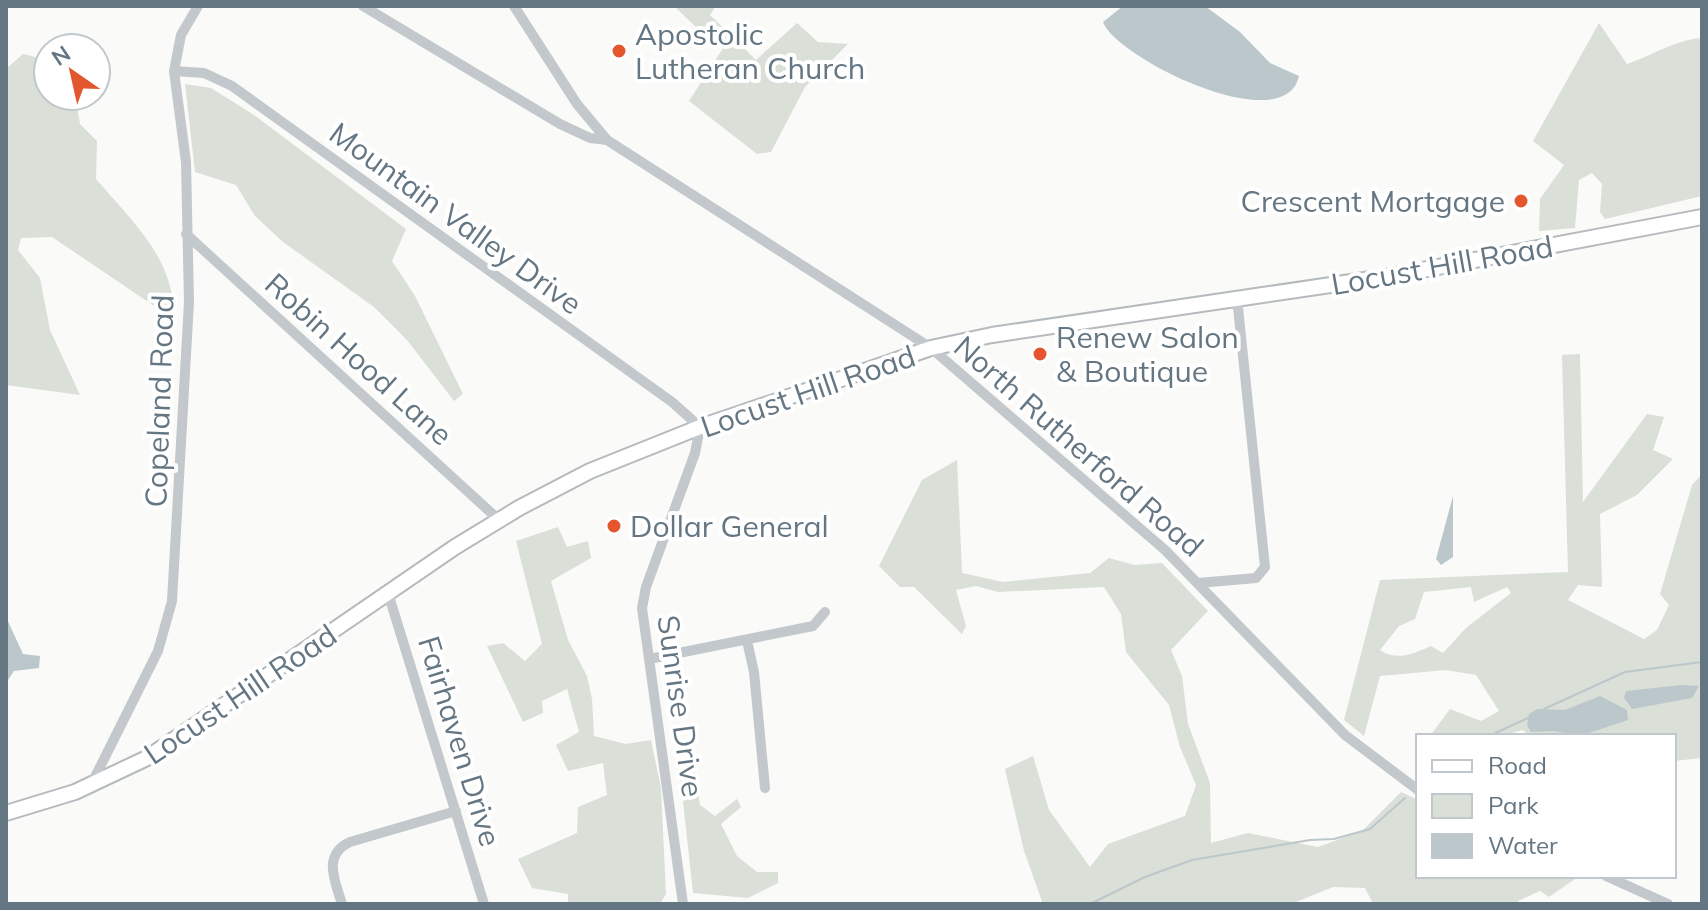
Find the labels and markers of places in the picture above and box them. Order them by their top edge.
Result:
place label: Apostolic Lutheran Church [635,15,865,87]
marker: Apostolic Lutheran Church [610,42,628,60]
place label: Crescent Mortgage [1240,182,1505,220]
marker: Crescent Mortgage [1512,192,1530,210]
place label: Renew Salon & Boutique [1056,318,1239,390]
marker: Renew Salon & Boutique [1031,345,1049,363]
place label: Dollar General [630,507,829,545]
marker: Dollar General [605,517,623,535]

